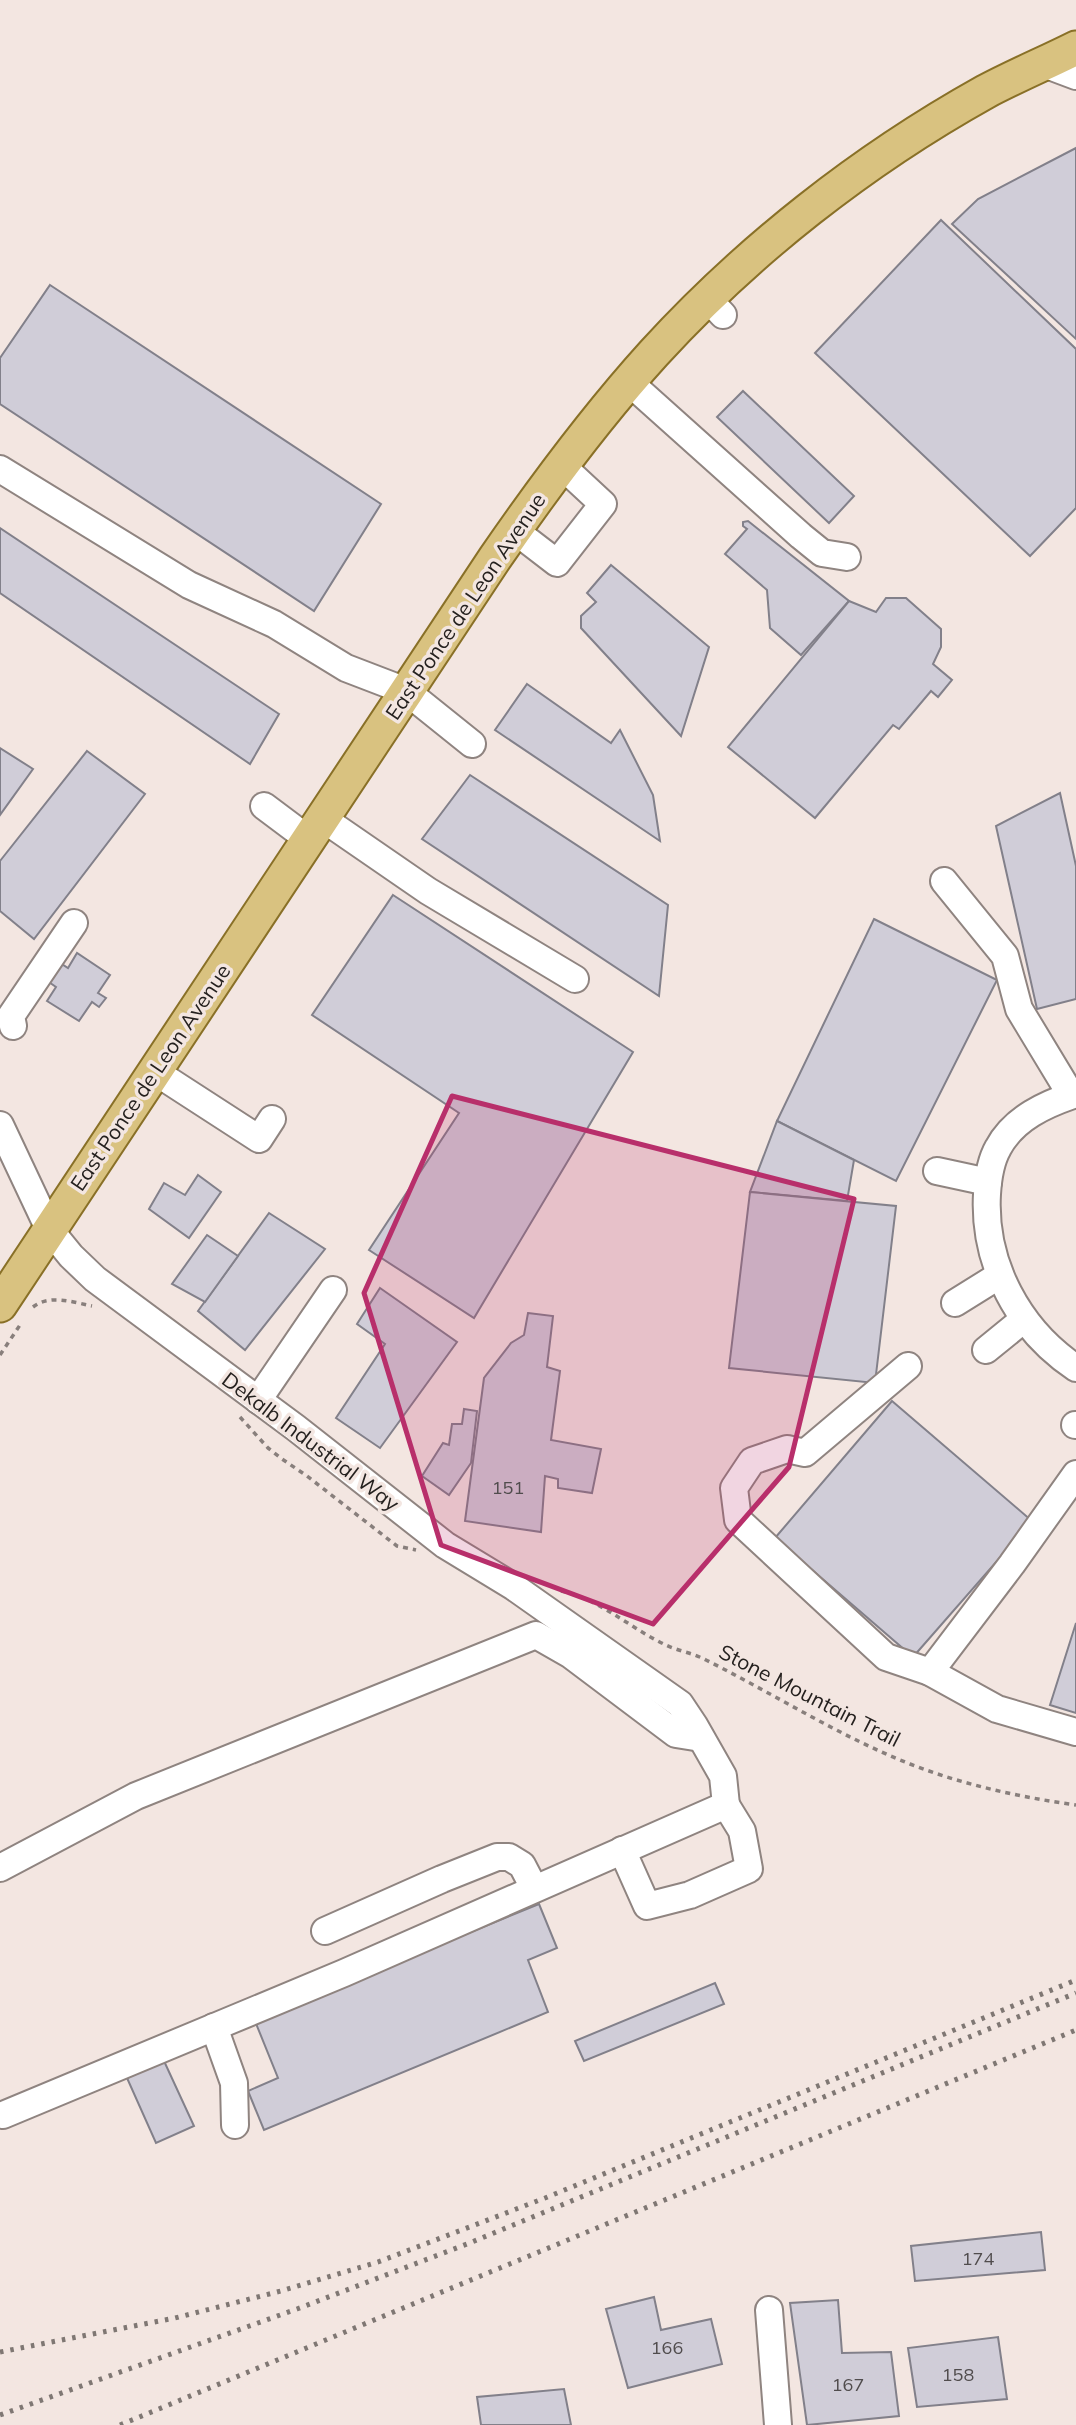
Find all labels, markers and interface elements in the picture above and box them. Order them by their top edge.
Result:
street label: East Ponce de Leon Avenue [379,488,551,724]
street label: East Ponce de Leon Avenue [64,959,236,1195]
street label: Dekalb Industrial Way [217,1366,405,1516]
house number: 151 [492,1476,524,1499]
street label: Stone Mountain Trail [715,1638,905,1752]
house number: 174 [962,2247,994,2270]
house number: 166 [651,2336,683,2359]
house number: 158 [942,2363,974,2386]
house number: 167 [832,2373,864,2396]

